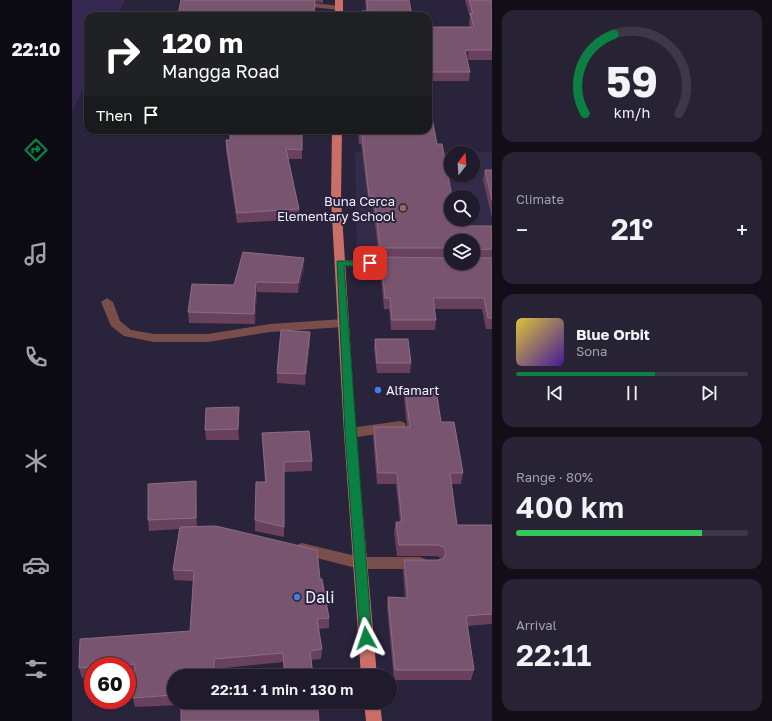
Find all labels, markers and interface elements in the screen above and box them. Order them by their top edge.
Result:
text: 120 m [162,26,243,59]
icon: right [96,28,148,80]
text: 22:10 [12,38,60,60]
text: 59 [606,56,658,106]
text: Mangga Road [162,60,280,82]
icon: arrive [140,104,162,126]
text: km/h [614,104,650,121]
text: Then [96,106,132,124]
icon: directions [22,136,50,164]
north arrow [444,146,480,182]
map controls [444,146,480,270]
button: search [444,190,480,226]
text: Climate [516,191,564,207]
place label: Buna Cerca Elementary School [277,193,395,224]
marker: Buna Cerca Elementary School [398,203,408,213]
text: 21° [611,211,653,247]
text: − [516,216,528,243]
text: + [736,216,748,243]
button: layers [444,234,480,270]
icon: music [22,240,50,268]
pin [353,246,387,280]
icon: arrive [359,252,381,274]
text: Blue Orbit [576,325,650,343]
icon: phone [22,343,50,371]
text: Sona [576,343,607,359]
place label: Alfamart [386,382,440,398]
icon: previous [544,382,566,404]
icon: pause [621,382,643,404]
icon: next [698,382,720,404]
marker: Alfamart [373,385,383,395]
icon: climate [22,447,50,475]
text: Range · 80% [516,469,593,485]
text: 400 km [516,489,624,525]
icon: car [22,551,50,579]
place label: Dali [305,587,335,607]
marker: Dali [292,592,302,602]
position arrow [345,617,387,659]
text: Arrival [516,617,557,633]
text: 22:11 [516,637,591,673]
icon: filters [22,655,50,683]
speed limit sign: 60 [84,657,136,709]
text: 22:11 · 1 min · 130 m [211,680,353,698]

